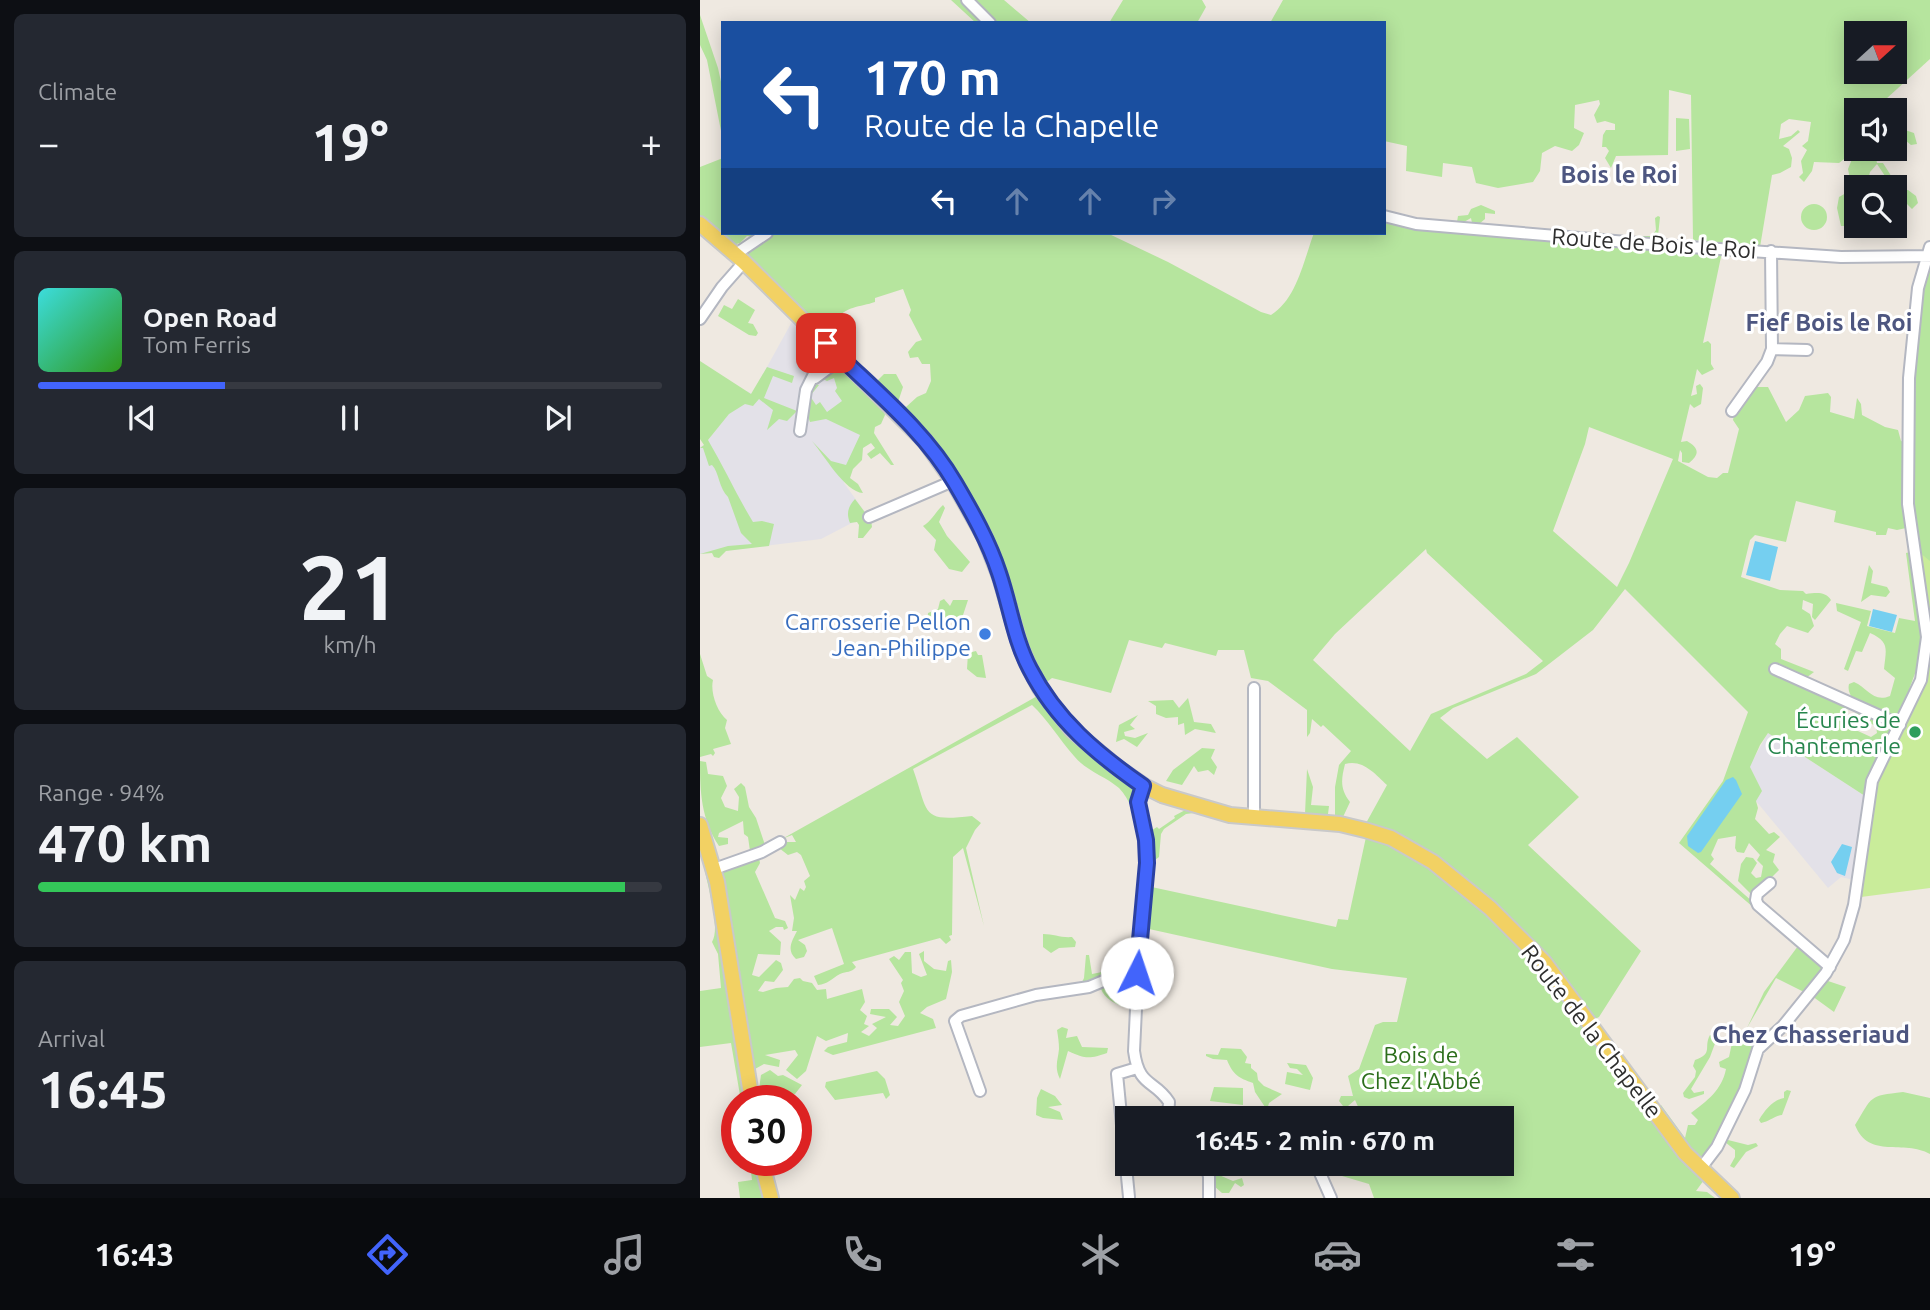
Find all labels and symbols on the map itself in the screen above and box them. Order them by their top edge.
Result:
north arrow [1844,21,1908,84]
district label: Bois le Roi [1560,161,1678,188]
street label: Route de Bois le Roi [1551,223,1757,263]
district label: Fief Bois le Roi [1746,309,1912,336]
pin [796,313,856,373]
place label: Carrosserie Pellon Jean-Philippe [785,609,971,660]
marker: Carrosserie Pellon Jean-Philippe [977,626,993,642]
place label: Écuries de Chantemerle [1767,706,1901,758]
marker: Écuries de Chantemerle [1907,724,1923,740]
position arrow [1100,936,1174,1010]
street label: Route de la Chapelle [1517,940,1667,1122]
district label: Chez Chasseriaud [1712,1021,1910,1048]
park label: Bois de Chez l'Abbé [1361,1042,1481,1093]
speed limit sign: 30 [721,1085,812,1176]

